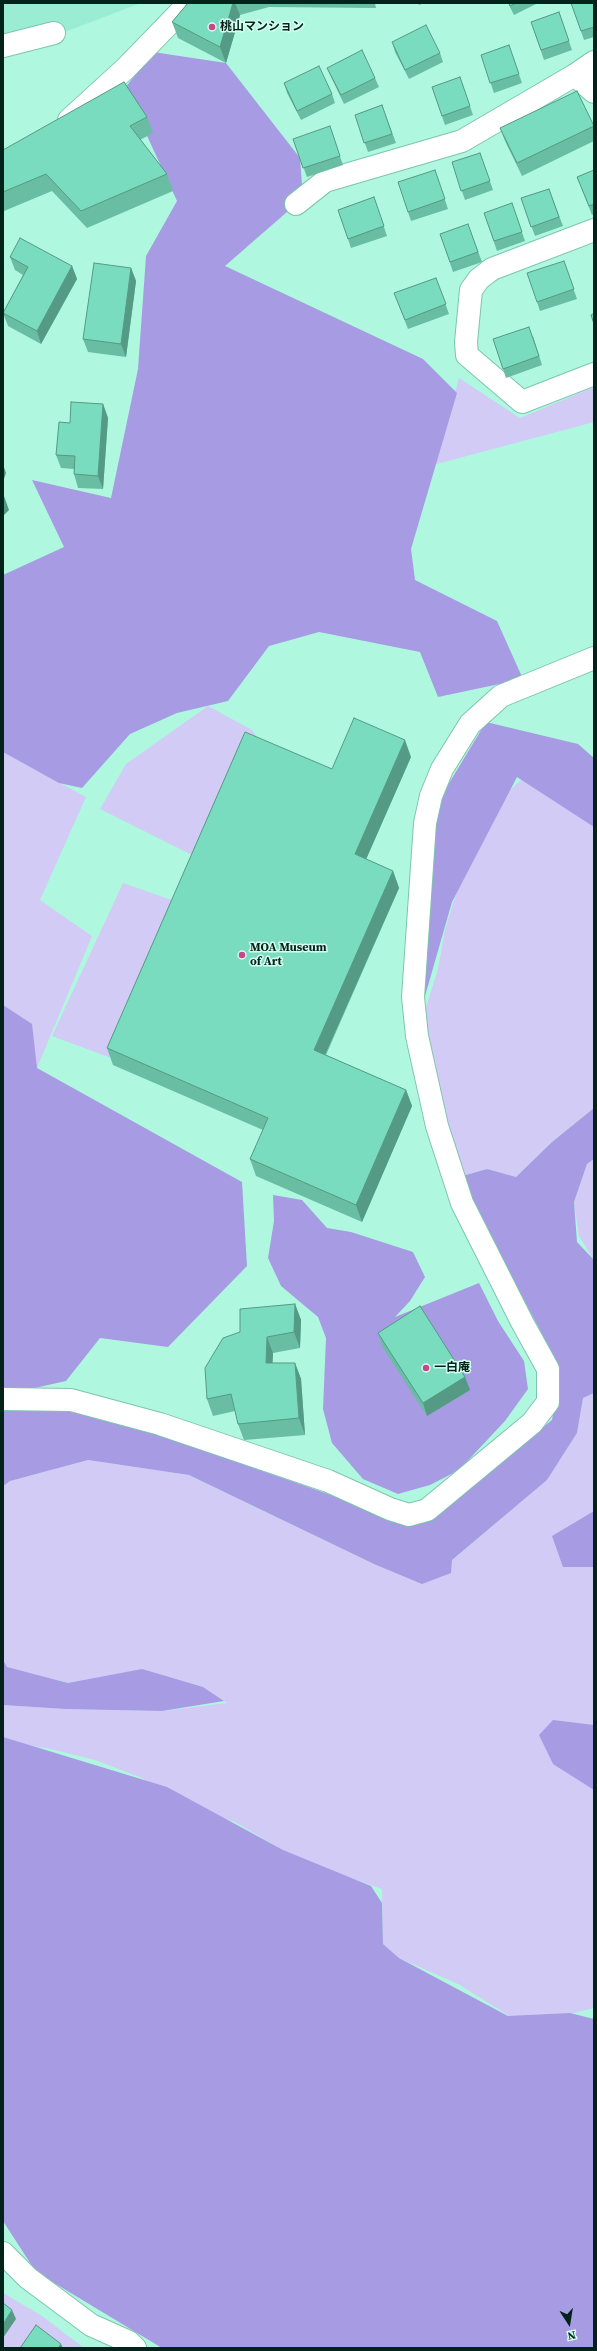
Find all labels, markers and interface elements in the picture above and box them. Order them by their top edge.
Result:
place label: 桃山マンション [220,20,304,34]
marker: 桃山マンション [207,22,217,32]
place label: MOA Museum of Art [250,941,327,969]
marker: MOA Museum of Art [237,950,247,960]
place label: 一白庵 [434,1361,470,1375]
marker: 一白庵 [421,1363,431,1373]
north arrow [549,2303,589,2343]
text: N [566,2327,577,2343]

